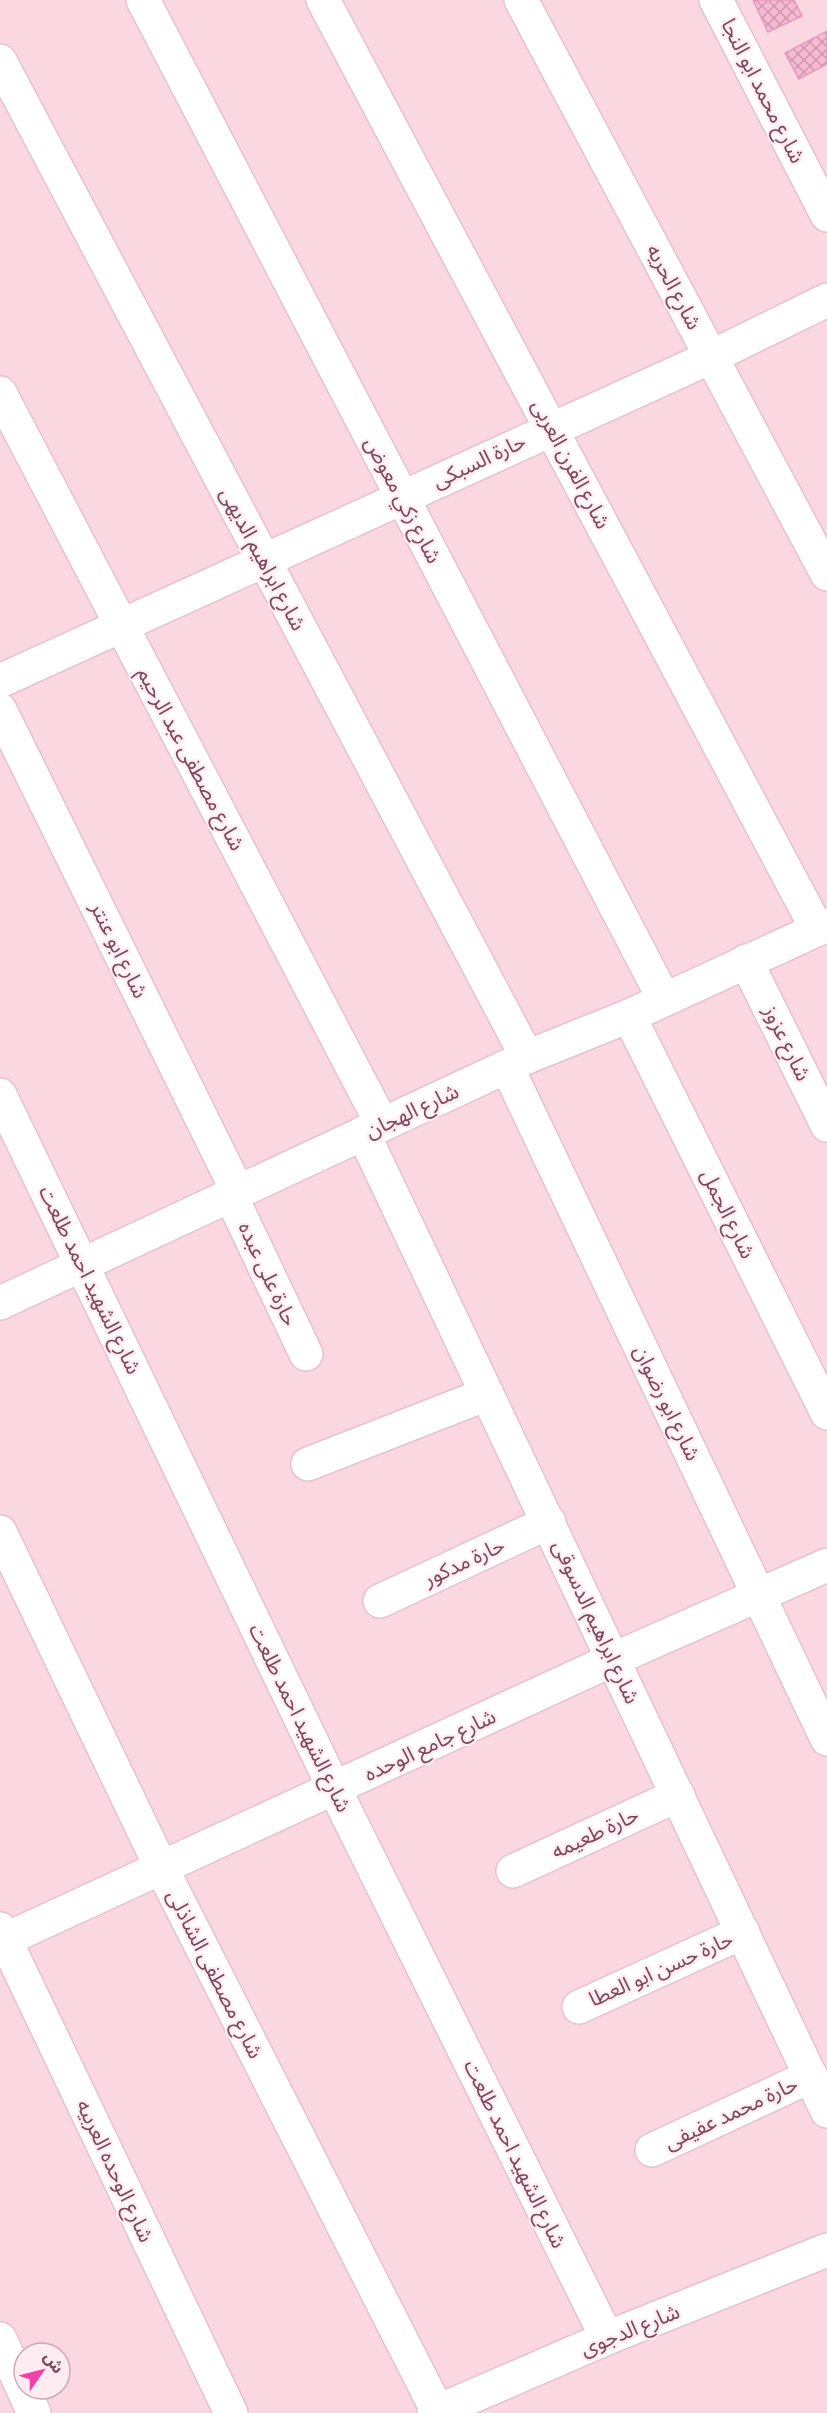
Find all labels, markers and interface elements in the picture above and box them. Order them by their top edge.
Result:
street label: شارع محمد ابو النجا [714,13,812,169]
street label: شارع الحريه [639,239,709,335]
street label: شارع الفرن العربى [524,394,618,534]
street label: حارة السبكى [427,426,531,496]
street label: شارع زكي معوض [356,431,449,569]
street label: شارع ابراهيم الديهى [213,482,313,636]
street label: شارع مصطفى عبد الرحيم [130,662,252,856]
street label: شارع ابو عنتر [82,896,155,1003]
street label: شارع عزوز [755,999,818,1086]
street label: شارع الهجان [360,1076,464,1146]
street label: شارع الجمل [693,1164,763,1264]
street label: شارع الشهيد احمد طلعت [31,1181,149,1379]
street label: حارة على عبده [231,1217,305,1331]
street label: شارع ابو رضوان [626,1340,708,1466]
street label: حارة مدكور [418,1530,510,1594]
street label: شارع ابراهيم الدسوقى [545,1535,647,1709]
street label: شارع الشهيد احمد طلعت [241,1619,359,1817]
street label: شارع جامع الوحده [359,1701,501,1789]
street label: حارة طعيمه [546,1800,644,1866]
street label: شارع مصطفى الشاذلى [159,1884,271,2064]
street label: حارة حسن ابو العطا [584,1924,738,2014]
street label: شارع الشهيد احمد طلعت [456,2055,574,2253]
street label: حارة محمد عفيفى [659,2069,803,2157]
street label: شارع الوحده العربيه [69,2095,161,2247]
street label: شارع الدجوى [576,2296,684,2364]
north arrow [12,2341,72,2401]
text: ش [38,2348,69,2378]

